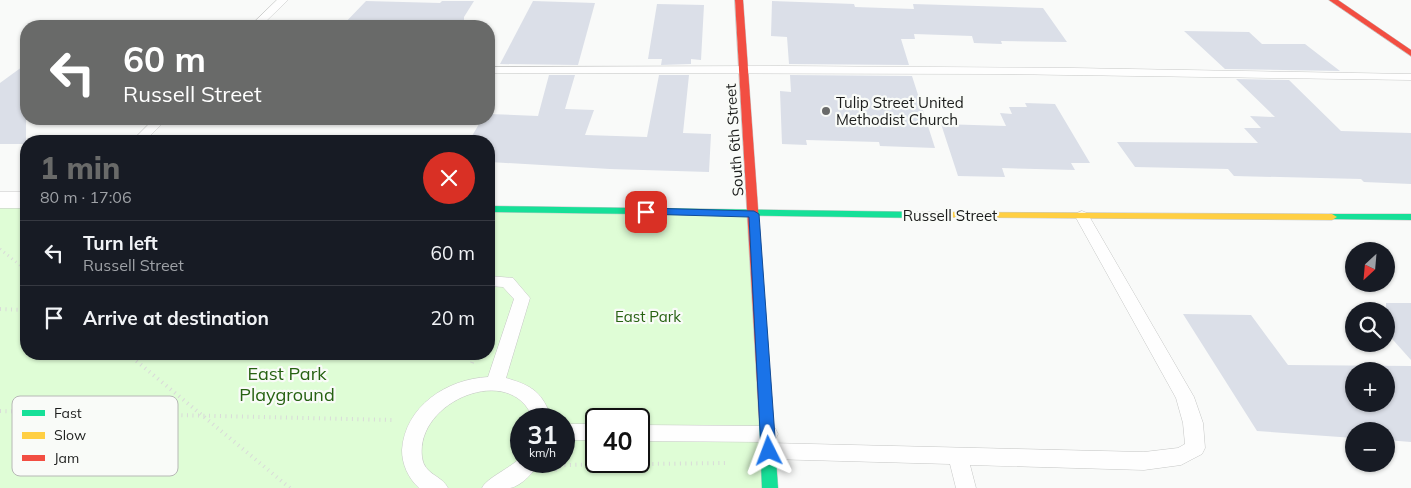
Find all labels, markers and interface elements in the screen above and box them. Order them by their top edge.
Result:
text: 60 m [123,37,206,81]
icon: left [40,40,105,105]
text: Russell Street [123,80,262,108]
street label: South 6th Street [721,83,747,197]
place label: Tulip Street United Methodist Church [836,93,964,129]
marker: Tulip Street United Methodist Church [820,105,832,117]
text: 1 min [40,149,120,187]
button: close [423,152,475,204]
text: 80 m · 17:06 [40,187,132,207]
pin [625,191,667,233]
icon: arrive [632,198,660,226]
street label: Russell Street [903,206,997,225]
text: Turn left [83,231,158,255]
icon: left [40,239,68,267]
text: 60 m [431,241,475,265]
north arrow [1345,242,1395,292]
map controls [1345,242,1395,472]
text: Russell Street [83,255,184,275]
button: search [1345,302,1395,352]
icon: arrive [40,304,68,332]
text: Arrive at destination [83,306,269,330]
text: 20 m [431,306,475,330]
park label: East Park [615,307,681,326]
park label: East Park Playground [239,362,335,406]
button: + [1345,362,1395,412]
legend [12,396,178,476]
text: Fast [54,404,82,422]
speed limit sign: 40 [585,408,650,473]
text: 31 [527,419,558,450]
button: − [1345,422,1395,472]
position arrow [742,424,794,476]
text: Slow [54,426,86,444]
text: km/h [529,445,556,460]
text: Jam [54,449,79,467]

